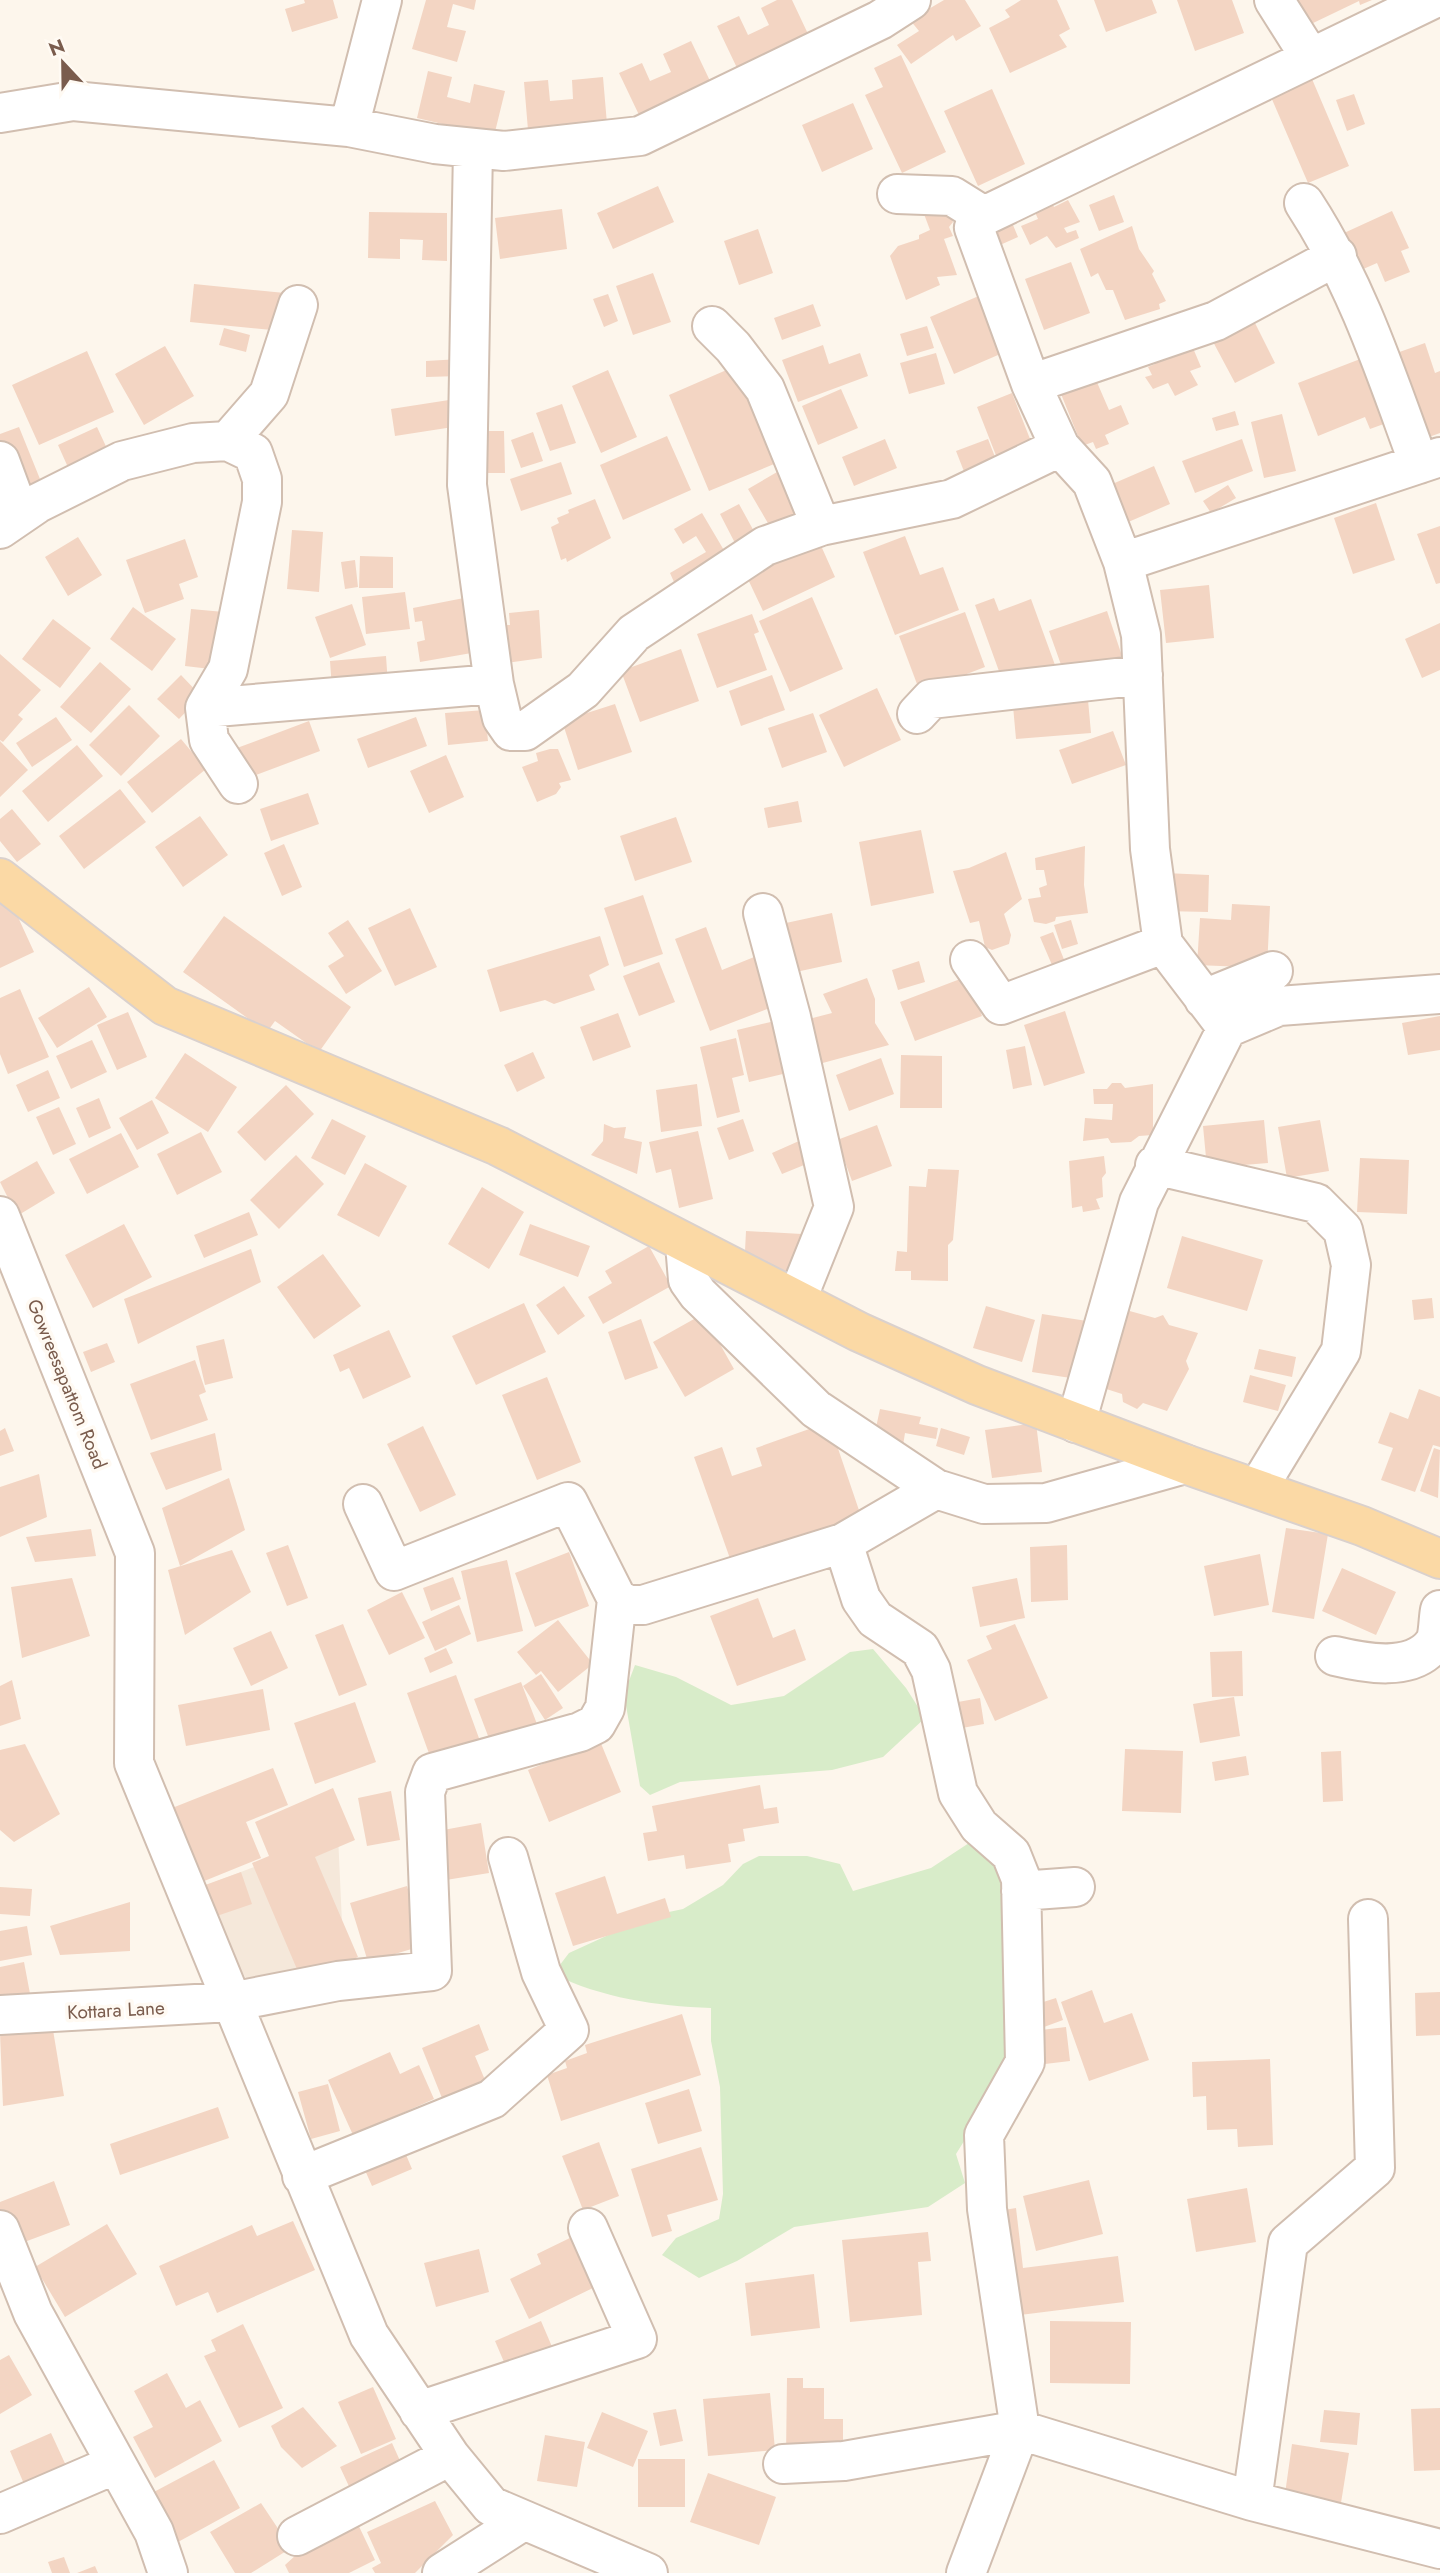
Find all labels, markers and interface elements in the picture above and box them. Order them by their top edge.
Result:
north arrow [28,28,98,98]
text: N [45,32,69,63]
street label: Gowreesapattom Road [21,1295,113,1473]
street label: Kottara Lane [67,1994,166,2026]

